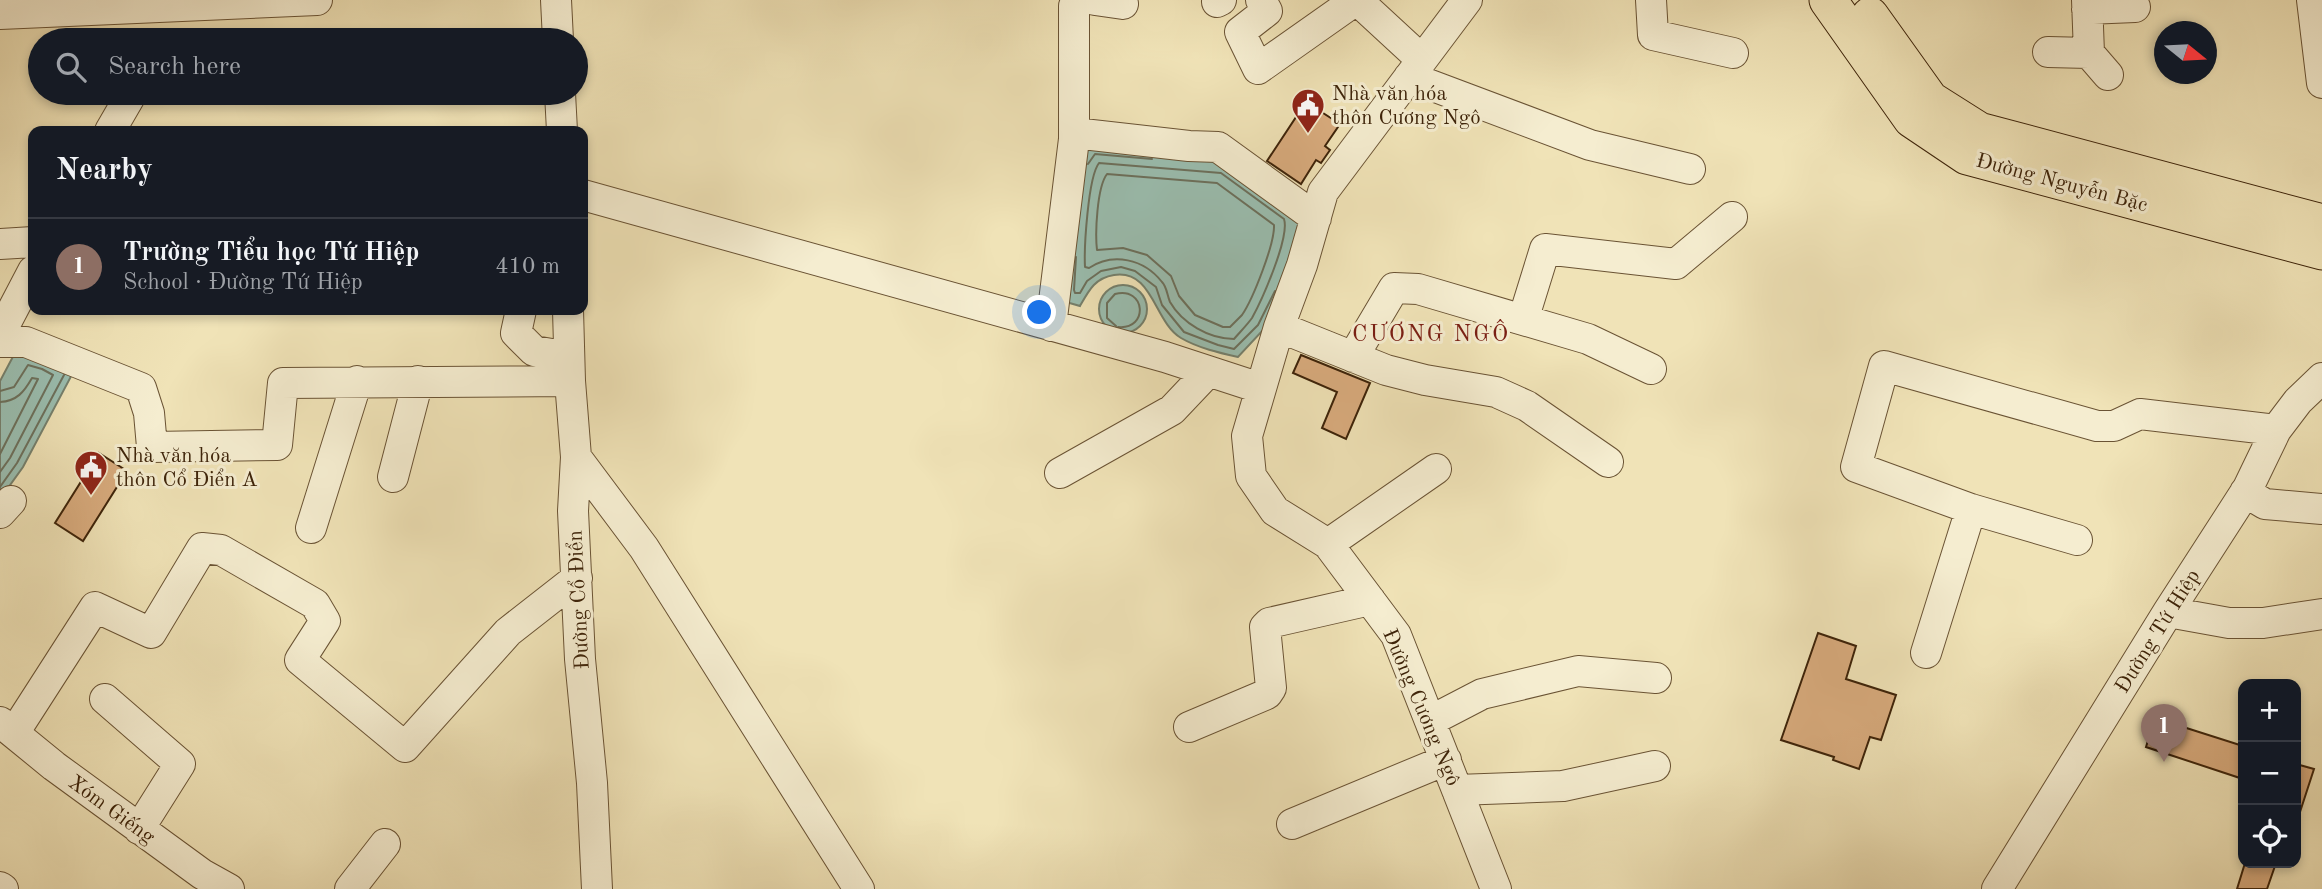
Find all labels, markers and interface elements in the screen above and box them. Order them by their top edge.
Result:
north arrow [2154,21,2217,84]
search box [28,28,588,105]
icon: search [52,48,90,86]
text: Search here [108,54,241,80]
place label: Nhà văn hóa thôn Cương Ngô [1332,84,1481,129]
public building icon: Nhà văn hóa thôn Cương Ngô [1289,86,1327,135]
street label: Đường Nguyễn Bặc [1974,149,2150,216]
text: Nearby [56,156,153,186]
text: Trường Tiểu học Tứ Hiệp [123,240,419,266]
text: 1 [72,255,86,278]
text: 410 m [495,255,560,278]
text: School · Đường Tứ Hiệp [123,271,363,294]
your location [1022,295,1056,329]
district label: CƯƠNG NGÔ [1352,319,1510,346]
place label: Nhà văn hóa thôn Cổ Điển A [116,446,258,491]
public building icon: Nhà văn hóa thôn Cổ Điển A [72,448,110,497]
street label: Đường Cổ Điển [563,530,594,670]
street label: Đường Tứ Hiệp [2112,566,2205,697]
street label: Đường Cương Ngô [1378,626,1463,789]
map controls [2238,679,2301,868]
button: + [2238,679,2301,742]
pin: 1 [2141,704,2187,762]
button: − [2238,742,2301,805]
street label: Xóm Giếng [64,771,159,849]
button: locate [2238,805,2301,868]

